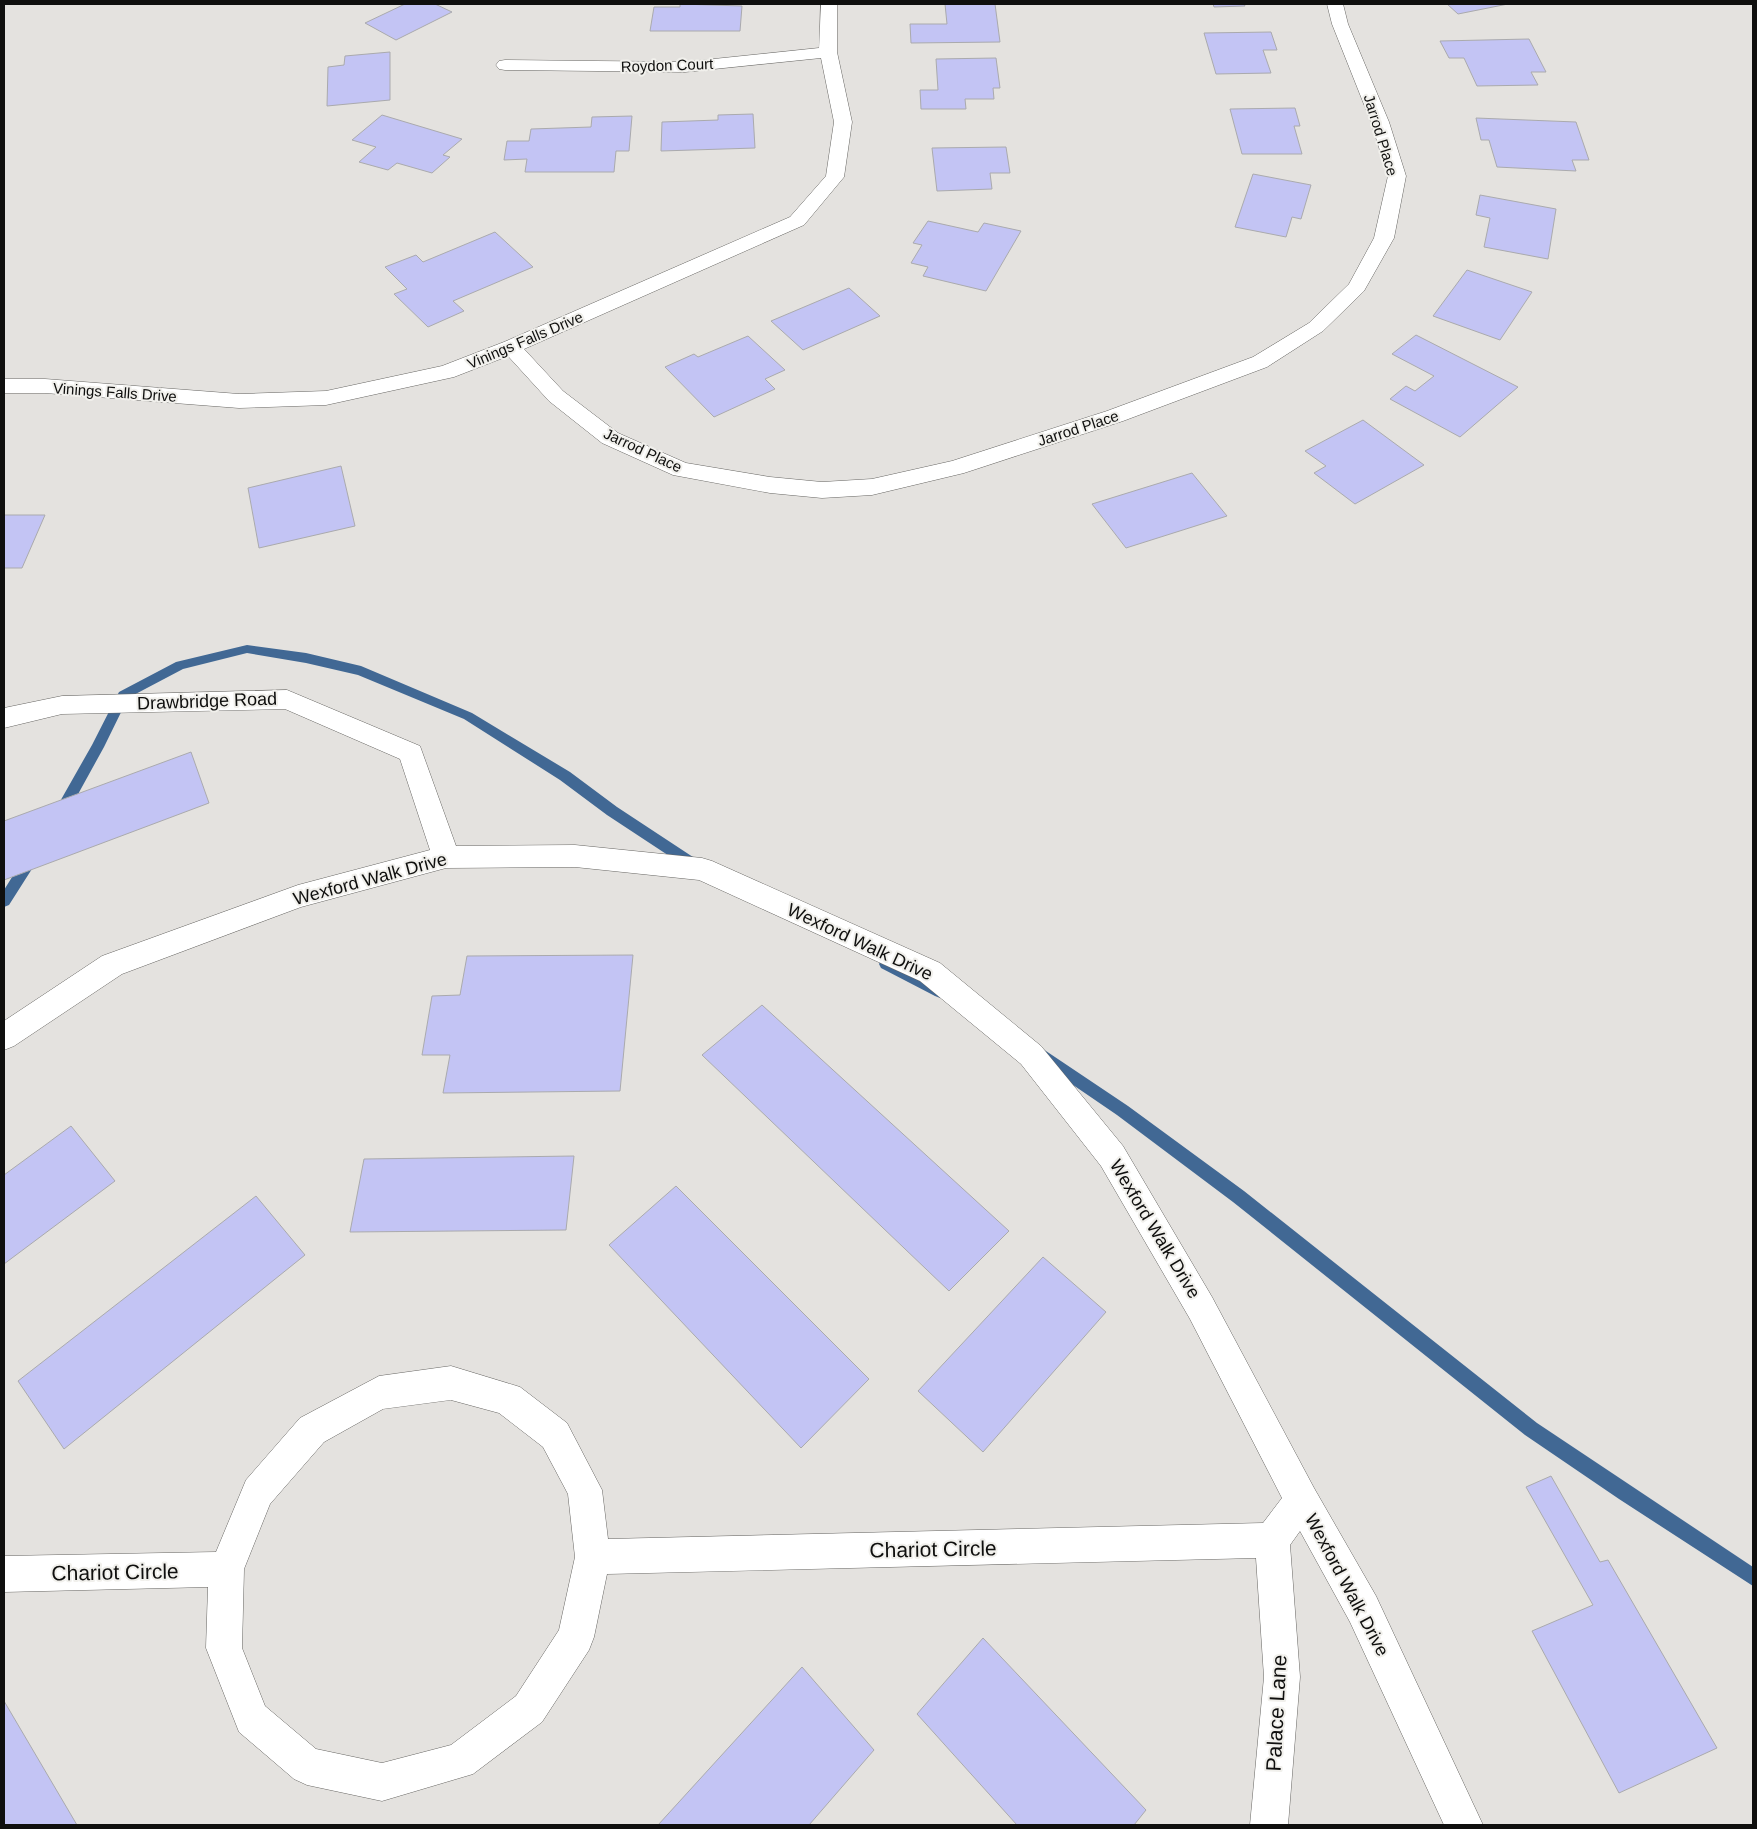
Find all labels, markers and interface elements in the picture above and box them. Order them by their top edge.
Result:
street label: Roydon Court [620,55,714,75]
street label: Jarrod Place [1361,92,1401,178]
street label: Vinings Falls Drive [465,308,585,372]
street label: Vinings Falls Drive [53,379,177,405]
street label: Jarrod Place [1035,407,1121,449]
street label: Jarrod Place [601,425,685,475]
street label: Drawbridge Road [137,689,277,713]
street label: Wexford Walk Drive [291,849,449,909]
street label: Wexford Walk Drive [784,900,936,984]
street label: Wexford Walk Drive [1106,1156,1204,1302]
street label: Wexford Walk Drive [1301,1511,1393,1659]
street label: Chariot Circle [869,1536,997,1562]
street label: Chariot Circle [51,1559,179,1585]
street label: Palace Lane [1261,1654,1291,1772]

